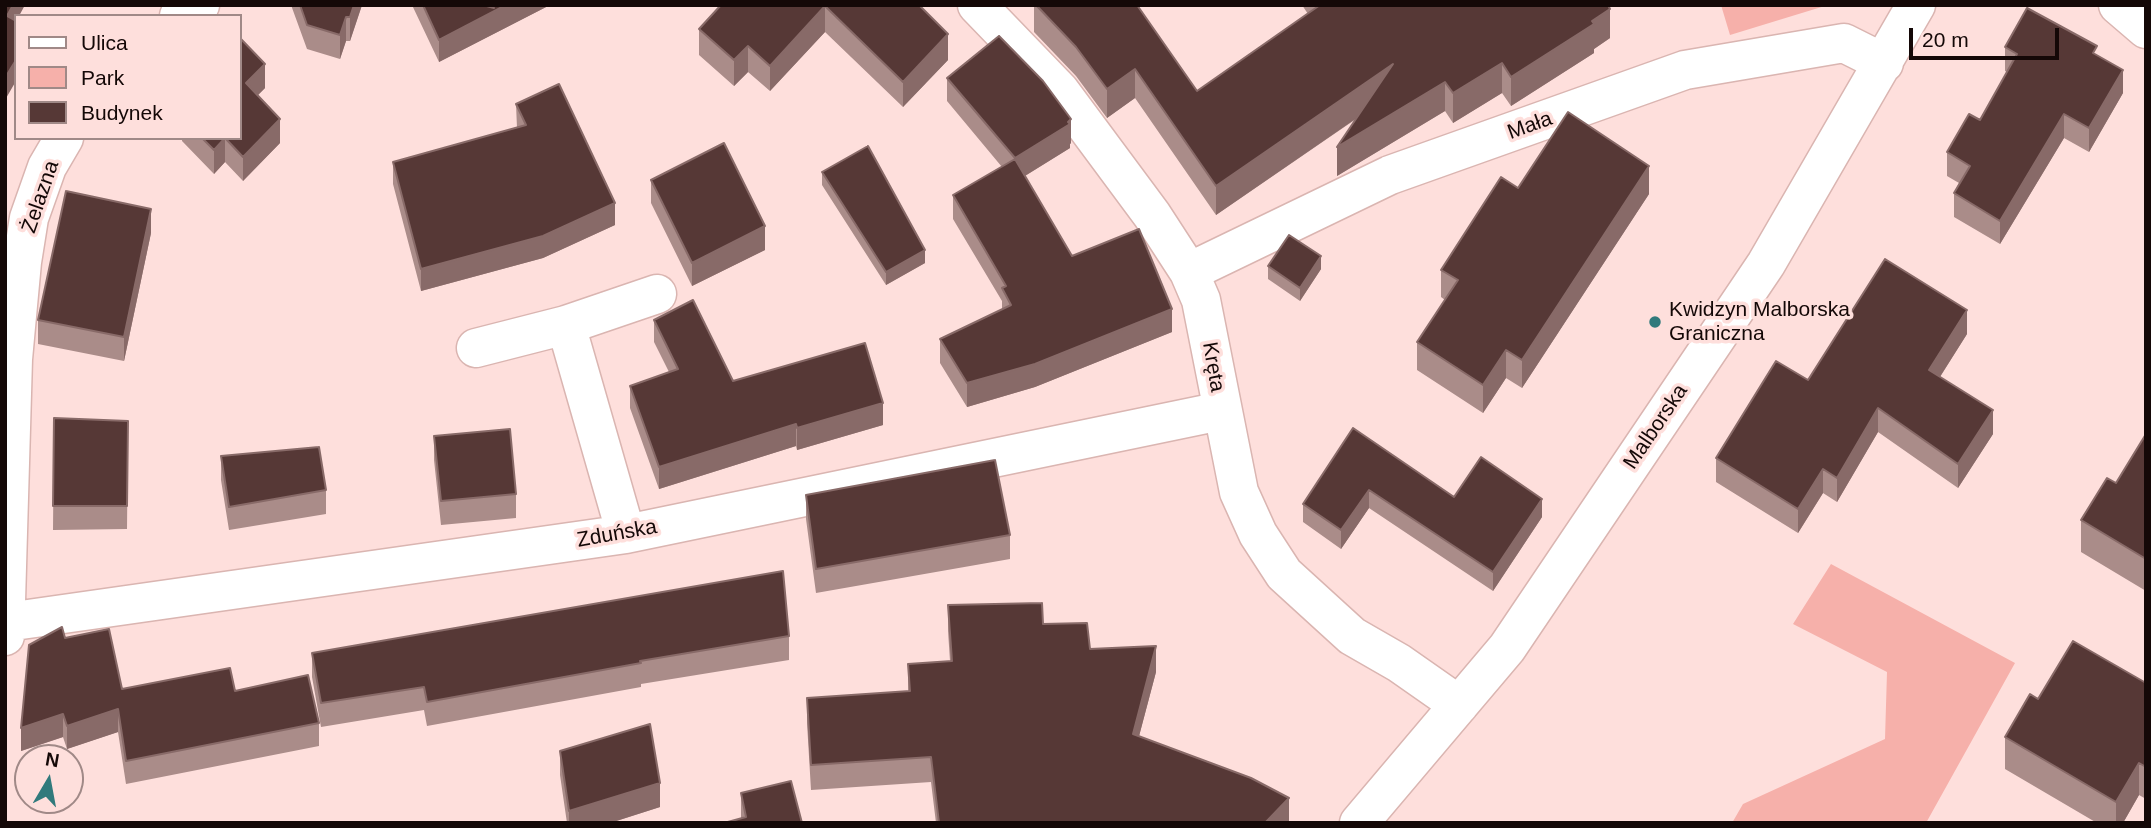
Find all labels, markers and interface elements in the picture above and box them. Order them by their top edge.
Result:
legend [14,14,242,140]
scale bar [1913,14,2064,58]
text: 20 m [1922,28,1969,51]
text: Ulica [81,31,128,54]
text: Park [81,66,124,89]
text: Budynek [81,101,163,124]
street label: Mała [1504,106,1556,146]
street label: Żelazna [17,158,65,236]
place label: Kwidzyn Malborska Graniczna [1669,297,1850,347]
marker: Kwidzyn Malborska Graniczna [1647,314,1663,330]
street label: Kręta [1196,340,1230,394]
street label: Malborska [1618,380,1694,474]
street label: Zduńska [575,515,659,553]
north arrow [14,744,84,814]
text: N [44,748,61,771]

